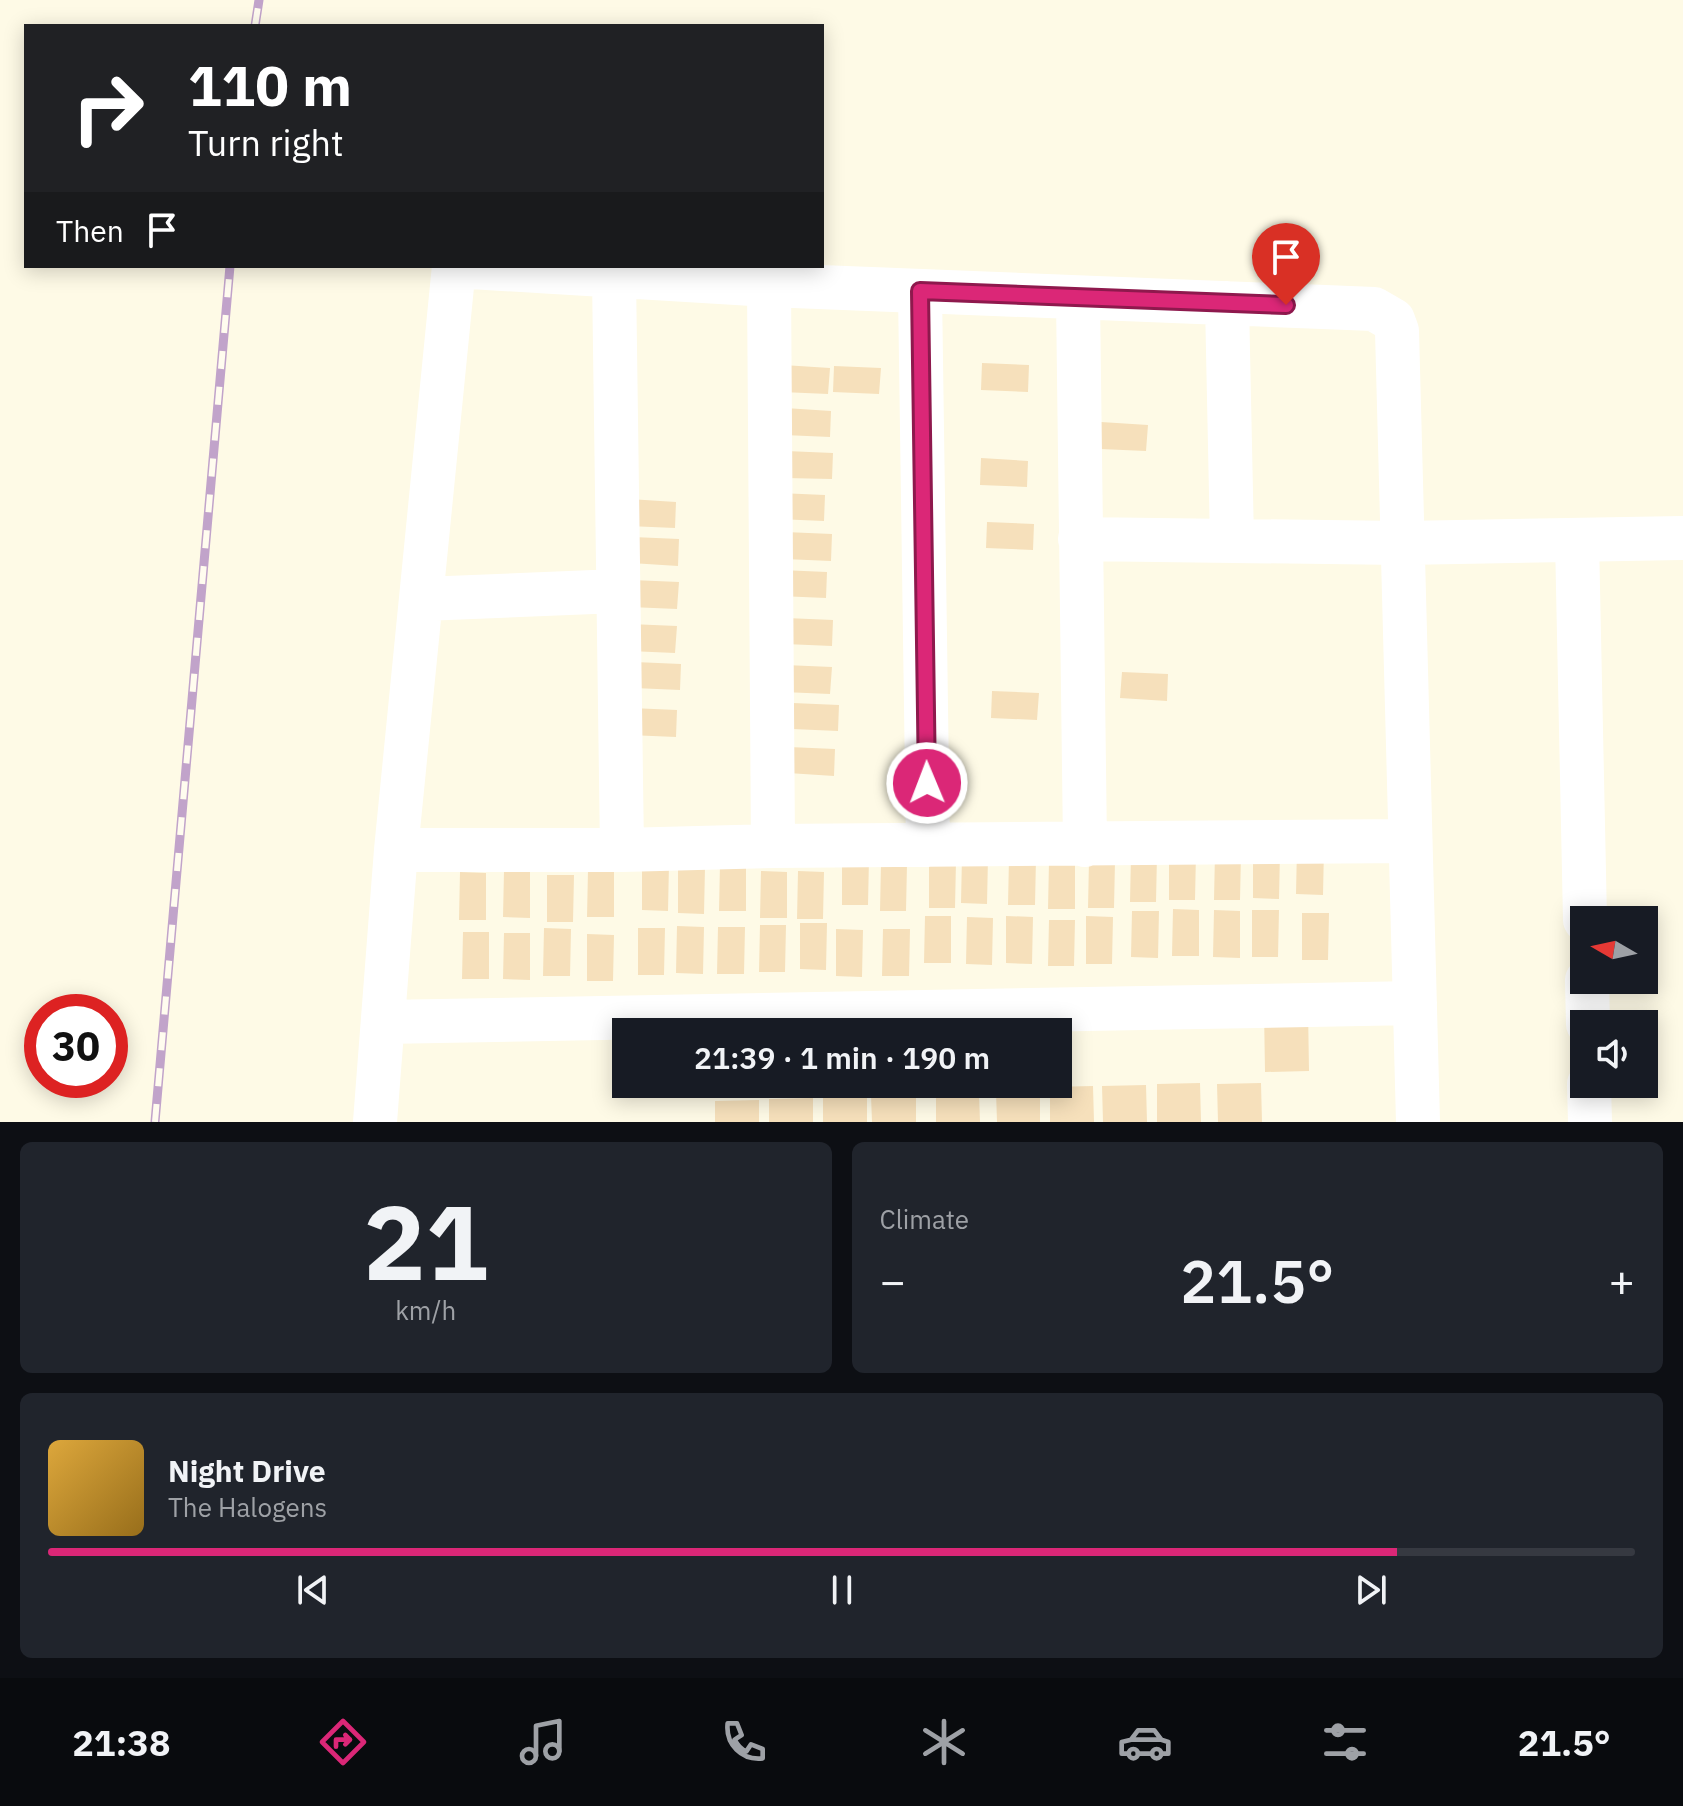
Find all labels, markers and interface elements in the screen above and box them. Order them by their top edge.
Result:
text: 110 m [188,49,352,121]
icon: right [56,56,160,160]
text: Turn right [188,119,344,166]
icon: arrive [140,208,184,252]
text: Then [56,211,124,250]
pin [1252,223,1320,305]
icon: arrive [1264,235,1308,279]
position arrow [885,741,969,825]
north arrow [1570,906,1658,994]
map controls [1570,906,1658,1098]
speed limit sign: 30 [24,994,128,1098]
button: sound [1570,1010,1658,1098]
text: 21:39 · 1 min · 190 m [694,1038,990,1077]
text: 21 [363,1173,488,1309]
text: Climate [880,1202,969,1236]
text: 21.5° [1180,1241,1334,1320]
text: − [880,1252,906,1309]
text: + [1609,1252,1635,1309]
text: km/h [395,1293,456,1327]
text: Night Drive [168,1451,326,1490]
text: The Halogens [168,1490,327,1524]
icon: previous [291,1568,335,1612]
icon: pause [820,1568,864,1612]
icon: next [1349,1568,1393,1612]
icon: directions [315,1714,371,1770]
icon: music [515,1714,571,1770]
icon: phone [716,1714,772,1770]
icon: climate [916,1714,972,1770]
icon: car [1117,1714,1173,1770]
icon: filters [1317,1714,1373,1770]
text: 21:38 [72,1719,171,1766]
text: 21.5° [1518,1719,1611,1766]

